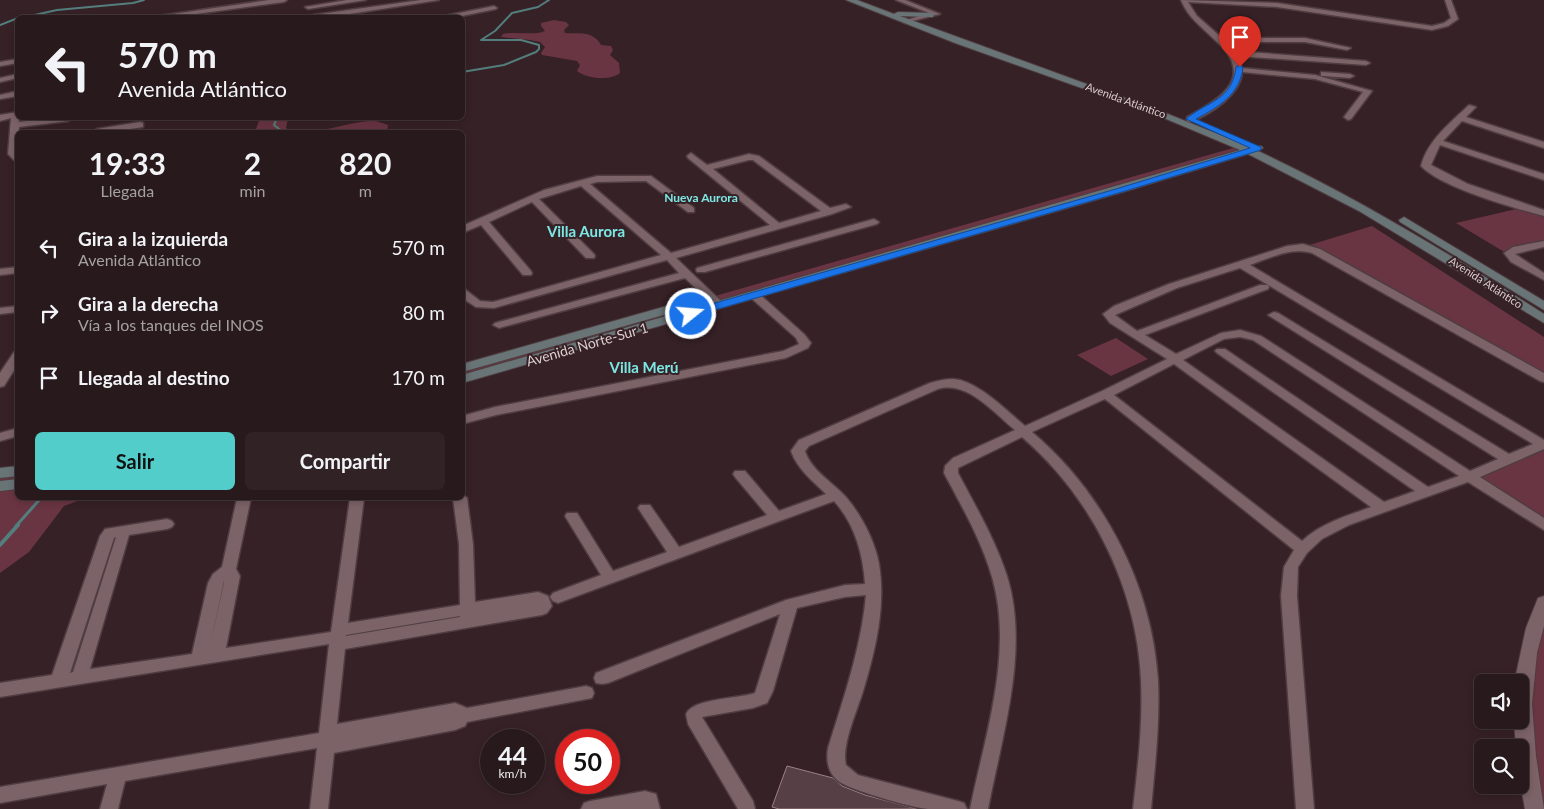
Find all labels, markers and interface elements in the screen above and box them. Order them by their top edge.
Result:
pin [1219,16,1261,67]
icon: arrive [1226,23,1254,51]
text: 570 m [118,33,217,75]
icon: left [35,35,100,100]
text: Avenida Atlántico [118,75,287,102]
street label: Avenida Atlántico [1084,79,1168,121]
text: 19:33 [89,145,166,181]
text: 2 [244,145,261,181]
text: 820 [339,145,391,181]
text: Llegada [100,181,154,200]
text: min [240,181,266,200]
text: m [359,181,372,200]
district label: Nueva Aurora [664,190,738,205]
district label: Villa Aurora [546,222,625,240]
text: Gira a la izquierda [78,227,228,250]
icon: left [35,234,63,262]
text: 570 m [391,236,445,259]
text: Avenida Atlántico [78,250,201,269]
street label: Avenida Atlántico [1447,254,1525,310]
position arrow [664,287,716,339]
text: Gira a la derecha [78,292,218,315]
icon: right [35,299,63,327]
text: 80 m [402,301,445,324]
text: Vía a los tanques del INOS [78,315,264,334]
street label: Avenida Norte-Sur 1 [524,318,650,370]
district label: Villa Merú [609,358,678,376]
icon: arrive [35,364,63,392]
text: Llegada al destino [78,366,230,389]
text: 170 m [391,366,445,389]
button: Salir [35,432,235,490]
button: Compartir [245,432,445,490]
map controls [1474,674,1529,794]
button: sound [1474,674,1529,729]
speed limit sign: 50 [555,729,620,794]
button: search [1474,739,1529,794]
text: 44 [498,740,527,770]
text: km/h [498,766,527,781]

